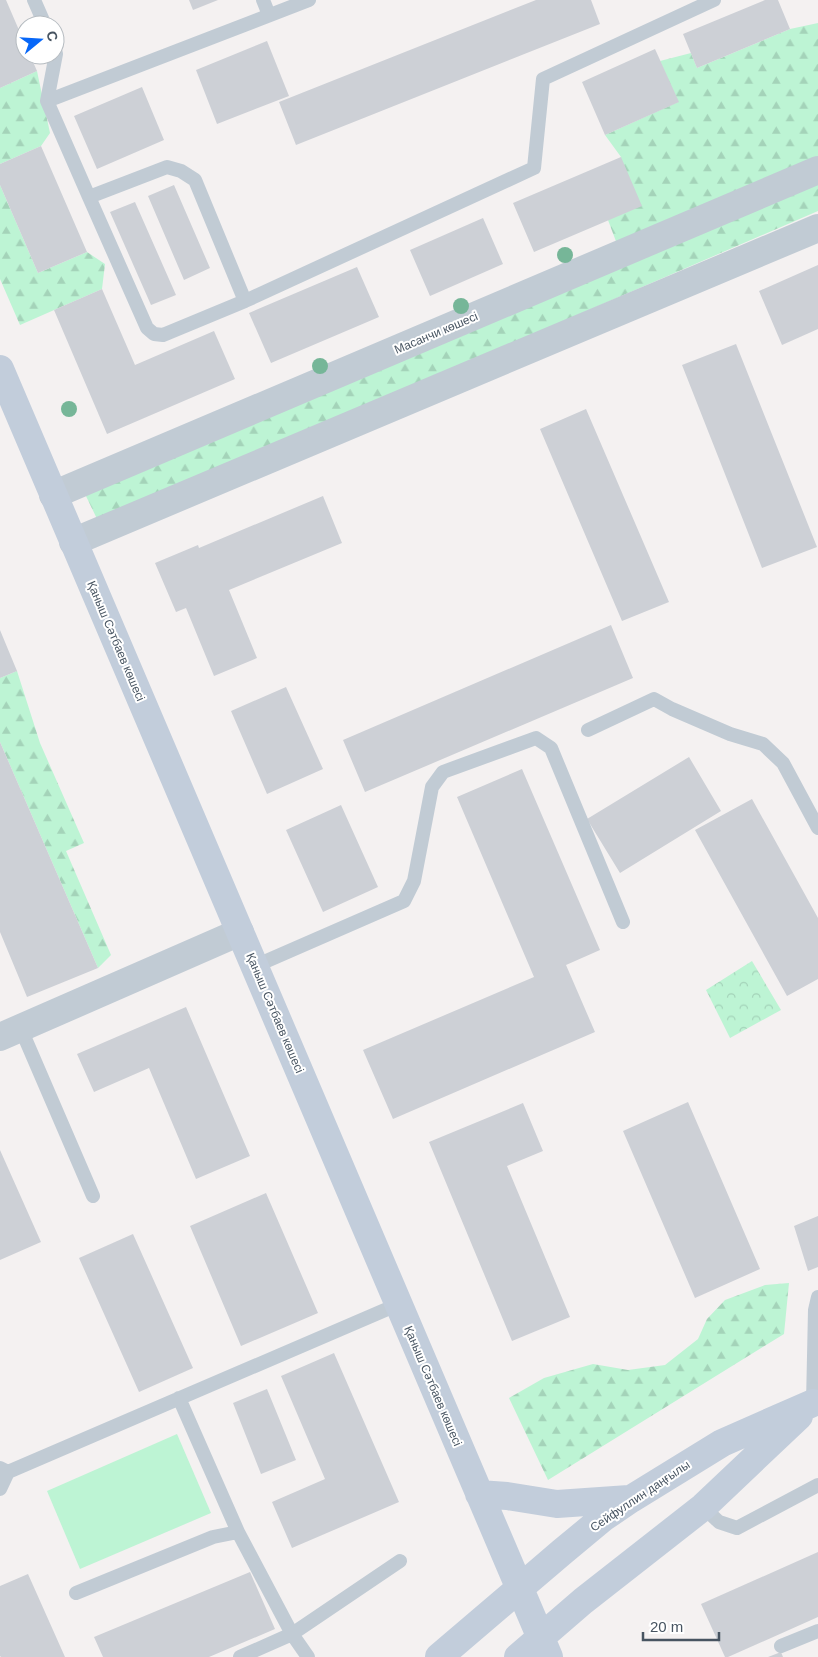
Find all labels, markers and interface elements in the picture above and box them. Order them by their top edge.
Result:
north arrow [15,15,65,65]
text: С [43,29,62,43]
street label: Масанчи көшесі [392,309,480,357]
street label: Қаныш Сәтбаев көшесі [84,579,148,703]
street label: Қаныш Сәтбаев көшесі [243,951,307,1075]
street label: Қаныш Сәтбаев көшесі [401,1324,465,1448]
street label: Сейфуллин даңғылы [588,1457,692,1535]
scale bar [643,1610,719,1642]
text: 20 m [650,1618,683,1635]

